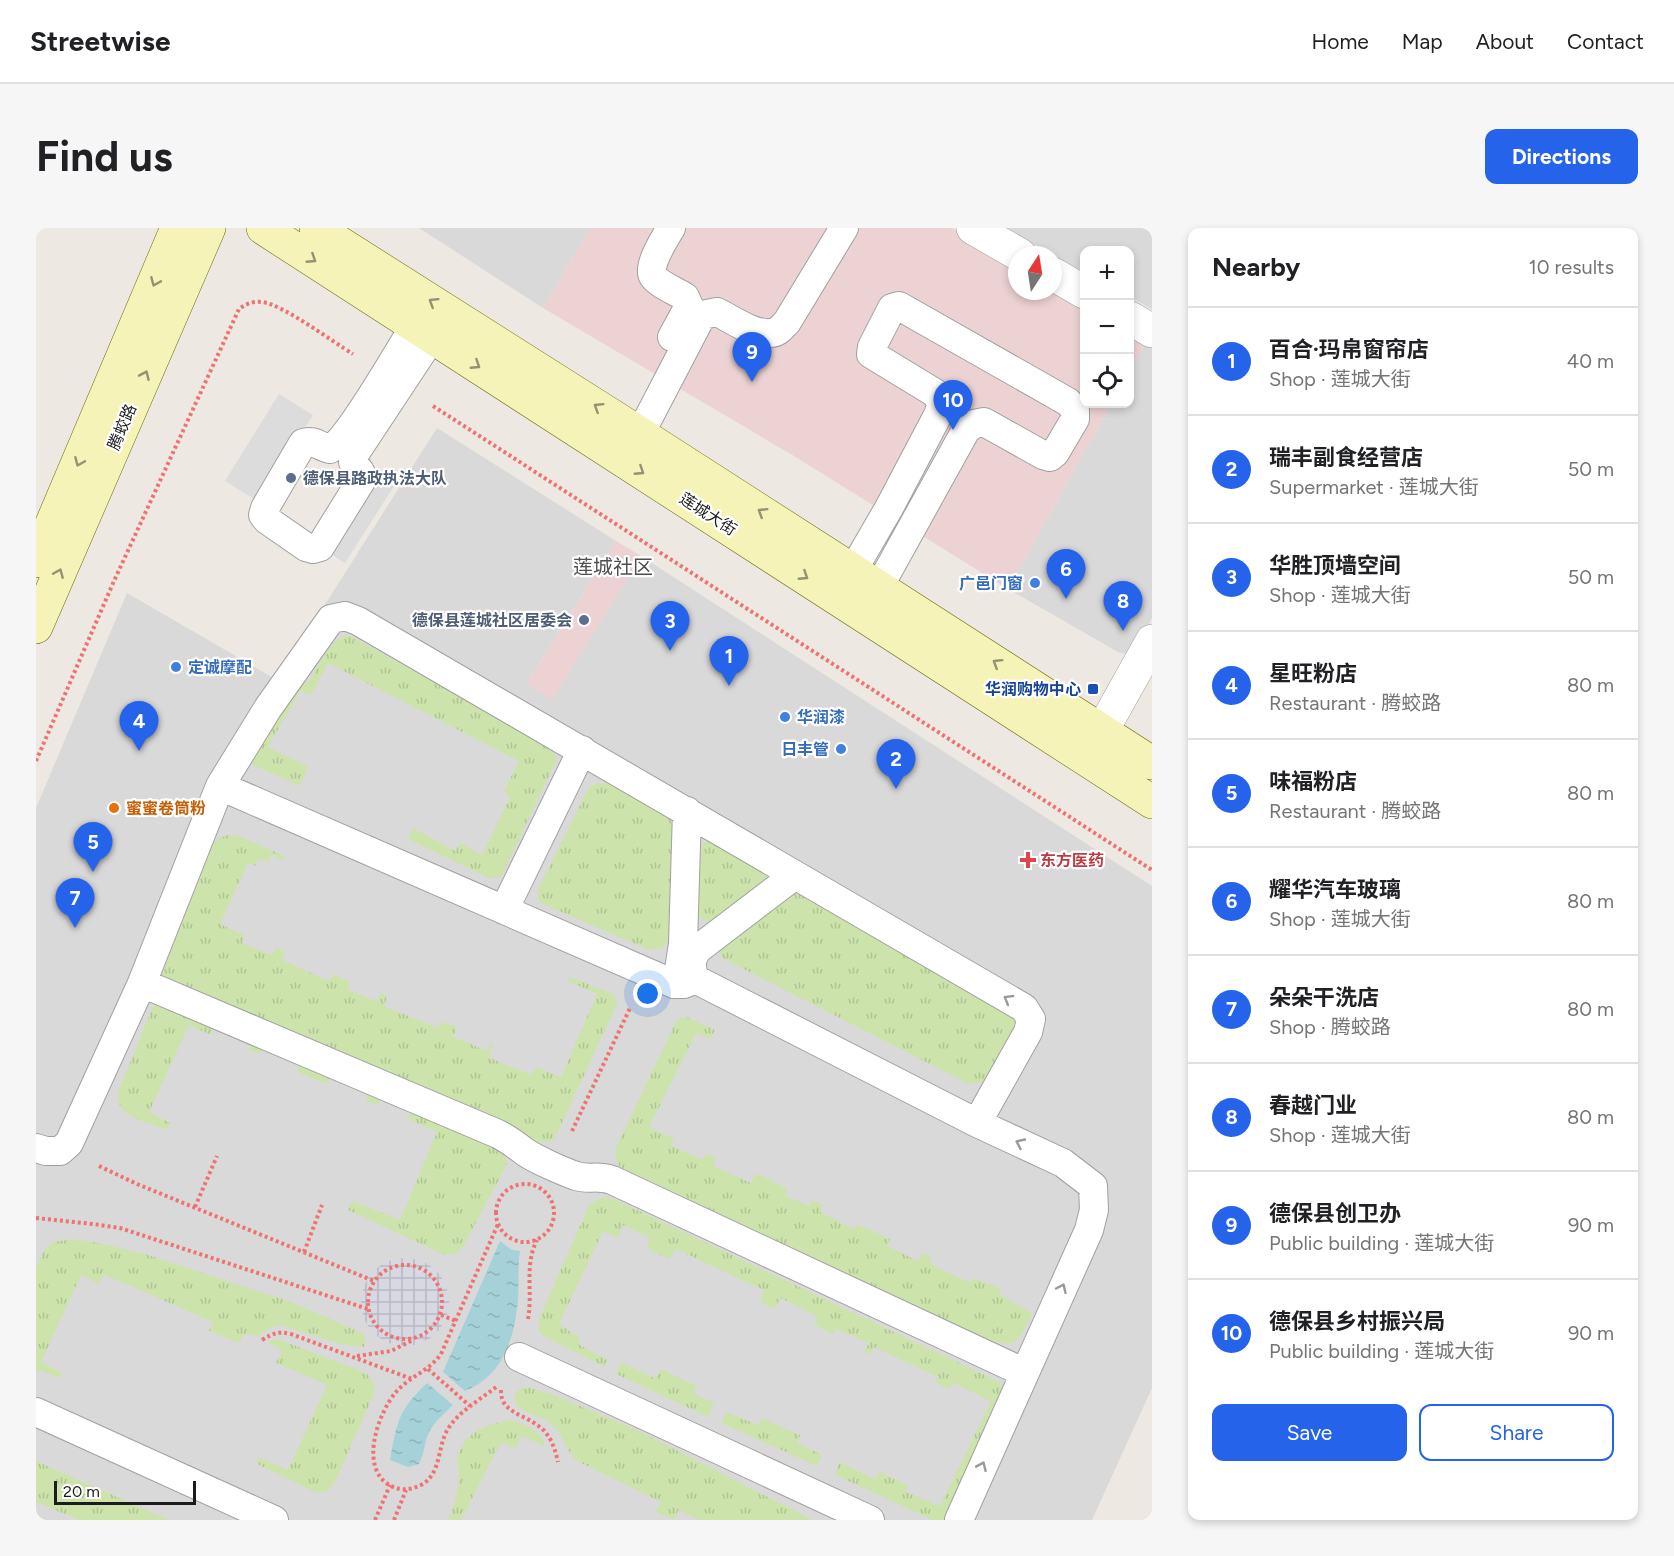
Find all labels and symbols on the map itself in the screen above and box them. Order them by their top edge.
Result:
north arrow [1008,246,1062,300]
one-way arrow [306,252,316,264]
one-way arrow [150,276,162,287]
one-way arrow [429,298,440,309]
pin: 9 [732,332,772,382]
one-way arrow [469,358,480,369]
one-way arrow [137,370,149,381]
pin: 10 [934,380,972,430]
street label: 腾蛟路 [104,401,140,453]
one-way arrow [594,402,604,414]
one-way arrow [74,455,86,466]
one-way arrow [634,463,644,475]
place label: 德保县路政执法大队 [303,469,447,488]
marker: 德保县路政执法大队 [284,471,298,485]
street label: 莲城大街 [676,489,740,539]
one-way arrow [758,508,769,519]
pin: 6 [1046,550,1086,599]
district label: 莲城社区 [573,555,653,579]
one-way arrow [52,568,64,579]
one-way arrow [798,569,808,581]
place label: 广邑门窗 [959,574,1023,593]
marker: 广邑门窗 [1028,576,1042,590]
pin: 8 [1104,582,1142,631]
pin: 3 [650,602,690,651]
place label: 德保县莲城社区居委会 [412,611,572,630]
marker: 德保县莲城社区居委会 [577,613,591,627]
pin: 1 [710,636,748,686]
place label: 定诚摩配 [188,658,252,677]
one-way arrow [993,658,1003,670]
marker: 定诚摩配 [169,660,183,674]
place label: 华润购物中心 [985,680,1081,699]
marker: 华润购物中心 [1086,682,1100,696]
pin: 4 [120,702,158,751]
place label: 华润漆 [797,708,845,727]
marker: 华润漆 [778,710,792,724]
place label: 日丰管 [781,740,829,759]
pin: 2 [876,740,916,789]
marker: 日丰管 [834,742,848,756]
place label: 蜜蜜卷筒粉 [126,799,206,818]
marker: 蜜蜜卷筒粉 [107,801,121,815]
pin: 5 [74,822,112,872]
place label: 东方医药 [1040,851,1104,870]
marker: 东方医药 [1021,853,1035,867]
pin: 7 [56,878,94,928]
your location [633,979,662,1008]
one-way arrow [1004,995,1014,1006]
one-way arrow [1015,1138,1026,1150]
one-way arrow [1054,1284,1066,1295]
one-way arrow [975,1462,987,1473]
scale bar [54,1478,196,1506]

